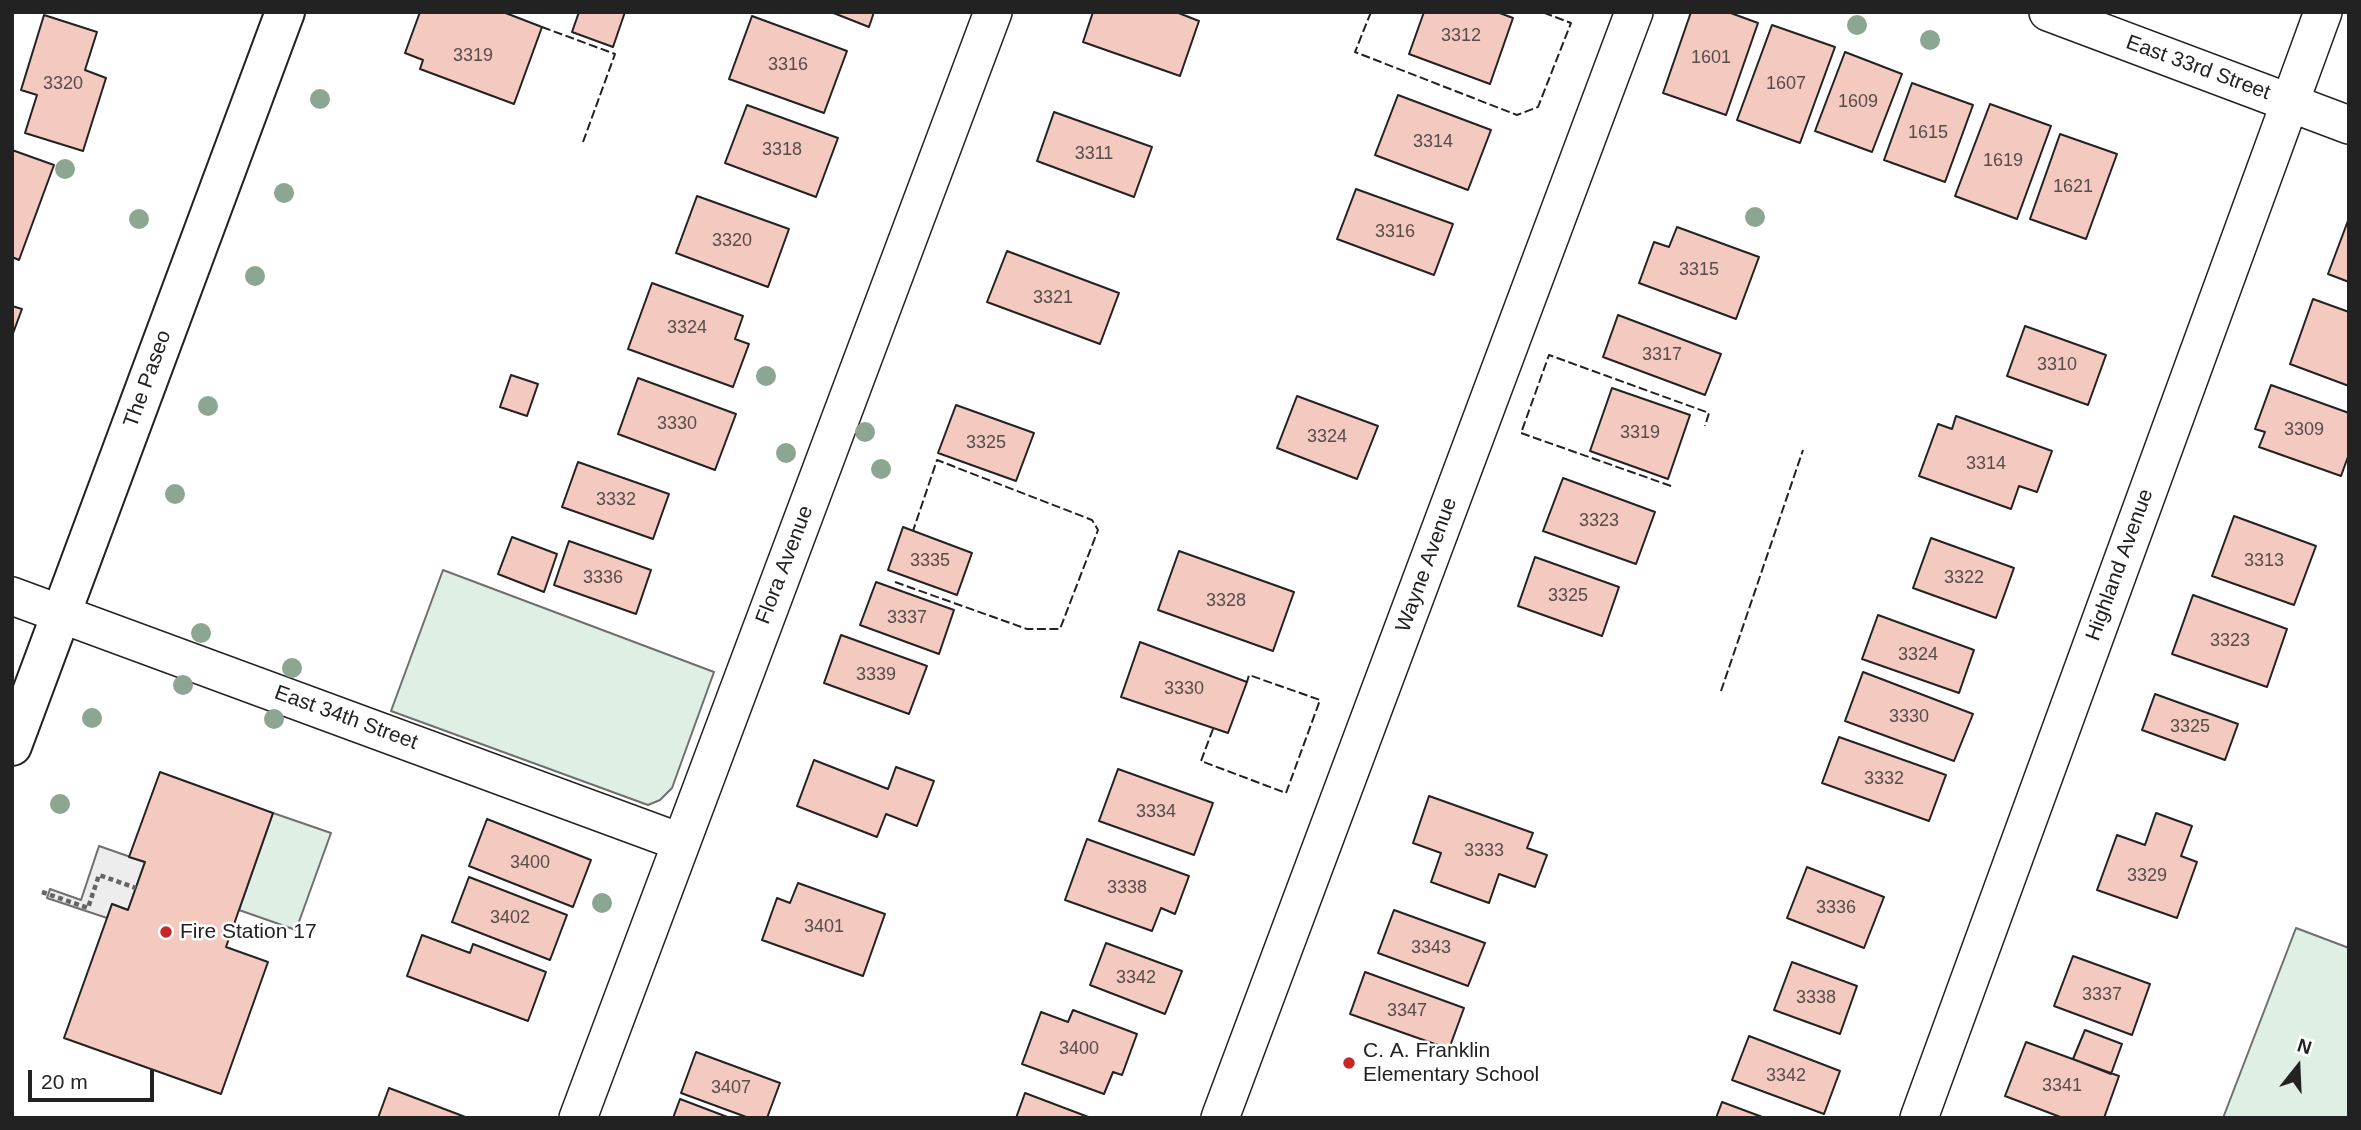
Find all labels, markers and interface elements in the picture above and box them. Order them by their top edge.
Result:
house number: 3312 [1441,25,1481,47]
street label: East 33rd Street [2122,30,2274,106]
house number: 3319 [453,45,493,67]
house number: 1601 [1691,47,1731,69]
house number: 3316 [768,54,808,76]
house number: 3320 [43,73,83,95]
house number: 1607 [1766,73,1806,95]
house number: 1609 [1838,91,1878,113]
house number: 1615 [1908,122,1948,144]
house number: 3314 [1413,131,1453,153]
house number: 3318 [762,139,802,161]
house number: 3311 [1075,143,1113,165]
house number: 1619 [1983,150,2023,172]
house number: 1621 [2053,176,2093,198]
house number: 3316 [1375,221,1415,243]
house number: 3320 [712,230,752,252]
house number: 3315 [1679,259,1719,281]
house number: 3321 [1033,287,1073,309]
house number: 3324 [667,317,707,339]
street label: The Paseo [119,327,177,431]
house number: 3317 [1642,344,1682,366]
house number: 3310 [2037,354,2077,376]
house number: 3330 [657,413,697,435]
house number: 3309 [2284,419,2324,441]
house number: 3319 [1620,422,1660,444]
house number: 3324 [1307,426,1347,448]
house number: 3325 [966,432,1006,454]
house number: 3314 [1966,453,2006,475]
street label: Highland Avenue [2081,486,2159,644]
house number: 3332 [596,489,636,511]
street label: Wayne Avenue [1391,494,1463,636]
street label: Flora Avenue [751,502,819,628]
house number: 3323 [1579,510,1619,532]
house number: 3335 [910,550,950,572]
house number: 3313 [2244,550,2284,572]
house number: 3336 [583,567,623,589]
house number: 3322 [1944,567,1984,589]
house number: 3325 [1548,585,1588,607]
house number: 3328 [1206,590,1246,612]
house number: 3337 [887,607,927,629]
house number: 3323 [2210,630,2250,652]
house number: 3324 [1898,644,1938,666]
house number: 3339 [856,664,896,686]
house number: 3330 [1164,678,1204,700]
street label: East 34th Street [271,680,421,756]
house number: 3330 [1889,706,1929,728]
house number: 3325 [2170,716,2210,738]
house number: 3332 [1864,768,1904,790]
house number: 3334 [1136,801,1176,823]
house number: 3333 [1464,840,1504,862]
house number: 3400 [510,852,550,874]
house number: 3329 [2127,865,2167,887]
house number: 3338 [1107,877,1147,899]
house number: 3336 [1816,897,1856,919]
house number: 3402 [490,907,530,929]
house number: 3401 [804,916,844,938]
place label: Fire Station 17 [180,919,317,945]
marker: Fire Station 17 [158,924,174,940]
house number: 3343 [1411,937,1451,959]
house number: 3342 [1116,967,1156,989]
house number: 3337 [2082,984,2122,1006]
house number: 3338 [1796,987,1836,1009]
house number: 3347 [1387,1000,1427,1022]
north arrow [2263,1032,2333,1102]
text: N [2295,1034,2314,1059]
house number: 3400 [1059,1038,1099,1060]
place label: C. A. Franklin Elementary School [1363,1038,1539,1088]
marker: C. A. Franklin Elementary School [1341,1055,1357,1071]
scale bar [32,1056,158,1100]
house number: 3342 [1766,1065,1806,1087]
text: 20 m [41,1070,88,1093]
house number: 3341 [2042,1075,2082,1097]
house number: 3407 [711,1077,751,1099]

